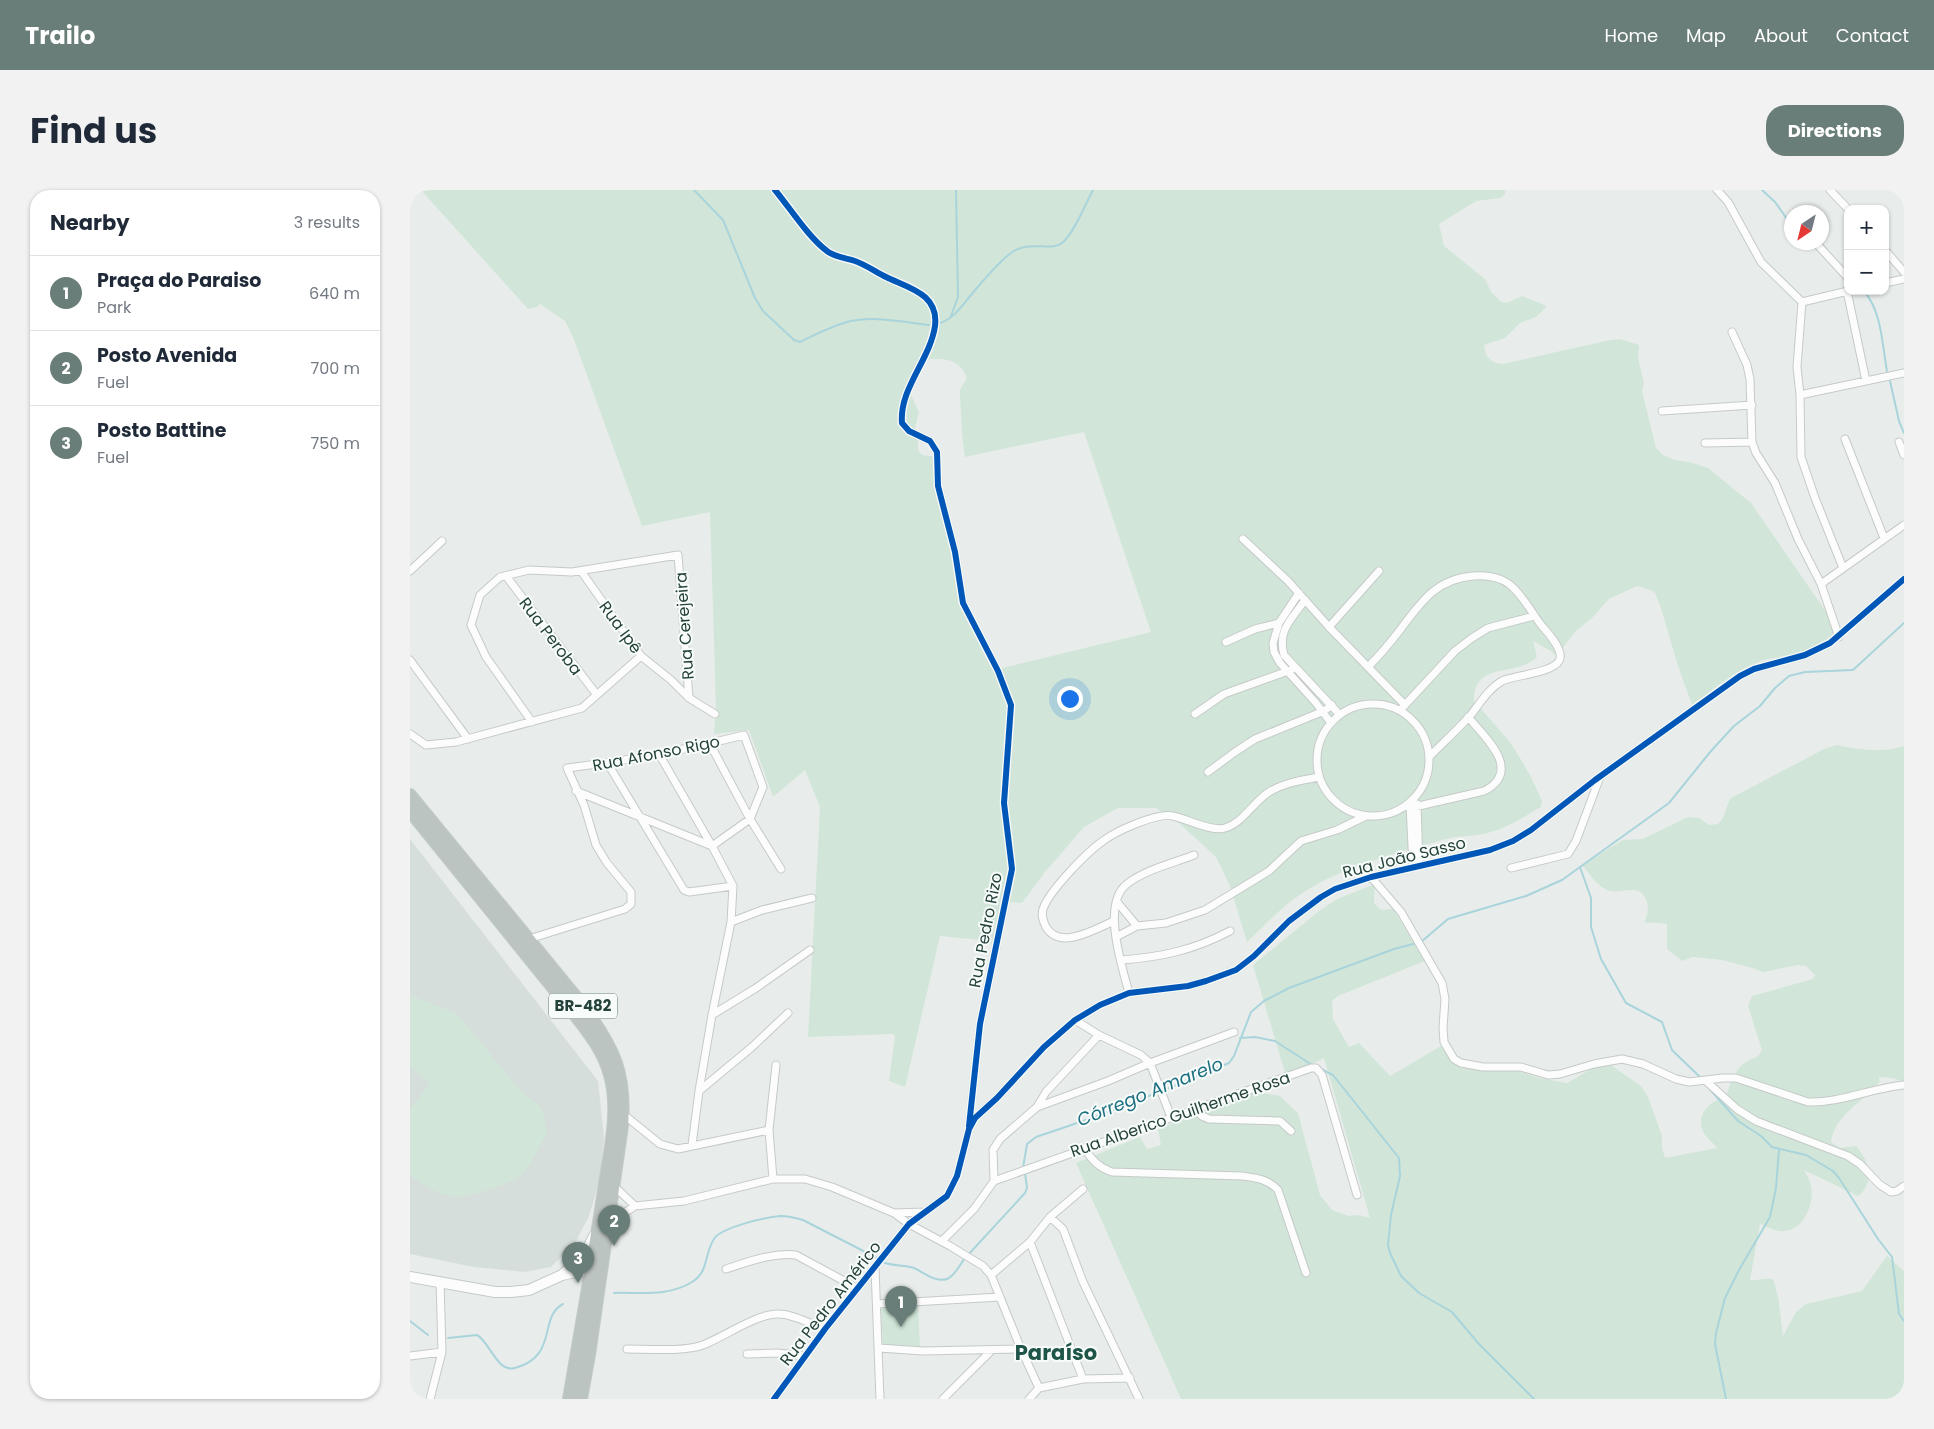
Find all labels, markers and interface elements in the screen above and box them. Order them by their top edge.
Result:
text: Trailo [25,19,95,52]
text: Home [1604,23,1658,48]
text: Map [1686,23,1726,48]
text: About [1754,23,1808,48]
text: Contact [1836,23,1909,48]
button: Directions [1766,105,1904,156]
text: Find us [30,106,157,155]
north arrow [1784,205,1829,250]
map controls [1844,205,1889,295]
button: + [1844,205,1889,250]
text: Nearby [50,208,130,237]
text: 3 results [294,211,360,234]
button: − [1844,250,1889,295]
text: Praça do Paraiso [97,267,261,294]
text: 1 [63,282,69,305]
text: 640 m [309,282,360,305]
text: Park [97,296,131,319]
text: Posto Avenida [97,342,237,369]
text: 2 [61,357,71,380]
text: 700 m [310,357,360,380]
text: Fuel [97,371,129,394]
text: Posto Battine [97,417,226,444]
text: 3 [61,432,71,455]
text: 750 m [310,432,360,455]
text: Fuel [97,446,129,469]
street label: Rua Cerejeira [669,571,700,681]
street label: Rua Peroba [514,593,587,680]
street label: Rua Ipê [594,596,647,658]
your location [1057,686,1083,712]
street label: Rua Afonso Rigo [591,730,722,777]
street label: Rua João Sasso [1340,831,1468,884]
street label: Rua Pedro Rizo [963,871,1008,990]
road number: BR-482 [549,994,617,1018]
water label: Córrego Amarelo [1073,1051,1227,1132]
street label: Rua Alberico Guilherme Rosa [1067,1066,1293,1163]
pin: 2 [598,1205,630,1246]
street label: Rua Pedro Américo [774,1236,886,1371]
pin: 3 [562,1242,594,1283]
pin: 1 [885,1286,917,1327]
district label: Paraíso [1015,1338,1097,1367]

